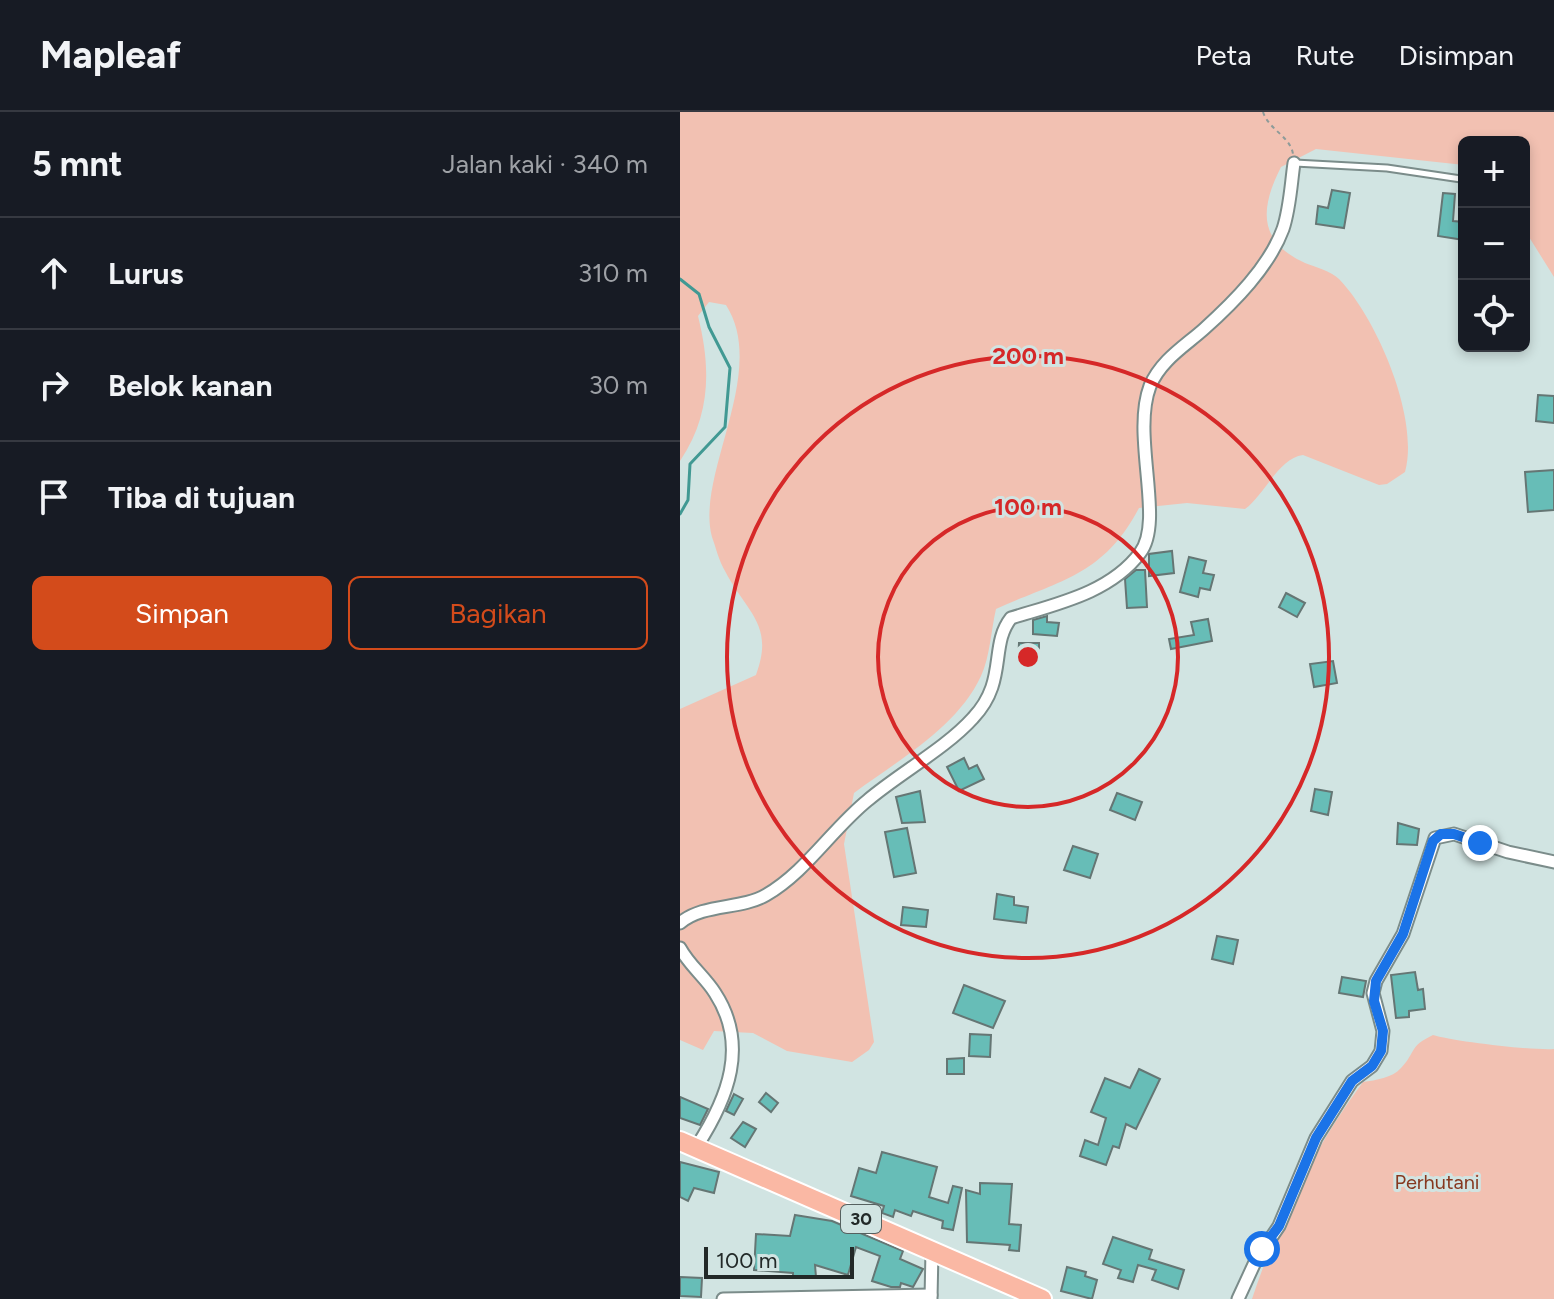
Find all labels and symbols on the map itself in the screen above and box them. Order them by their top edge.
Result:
text: 200 m [992,341,1064,370]
text: 100 m [994,492,1062,521]
centre of rings [1014,643,1042,671]
route end [1462,825,1498,861]
park label: Perhutani [1395,1170,1479,1194]
road number: 30 [841,1205,881,1233]
route start [1244,1231,1280,1267]
scale bar [704,1243,854,1279]

